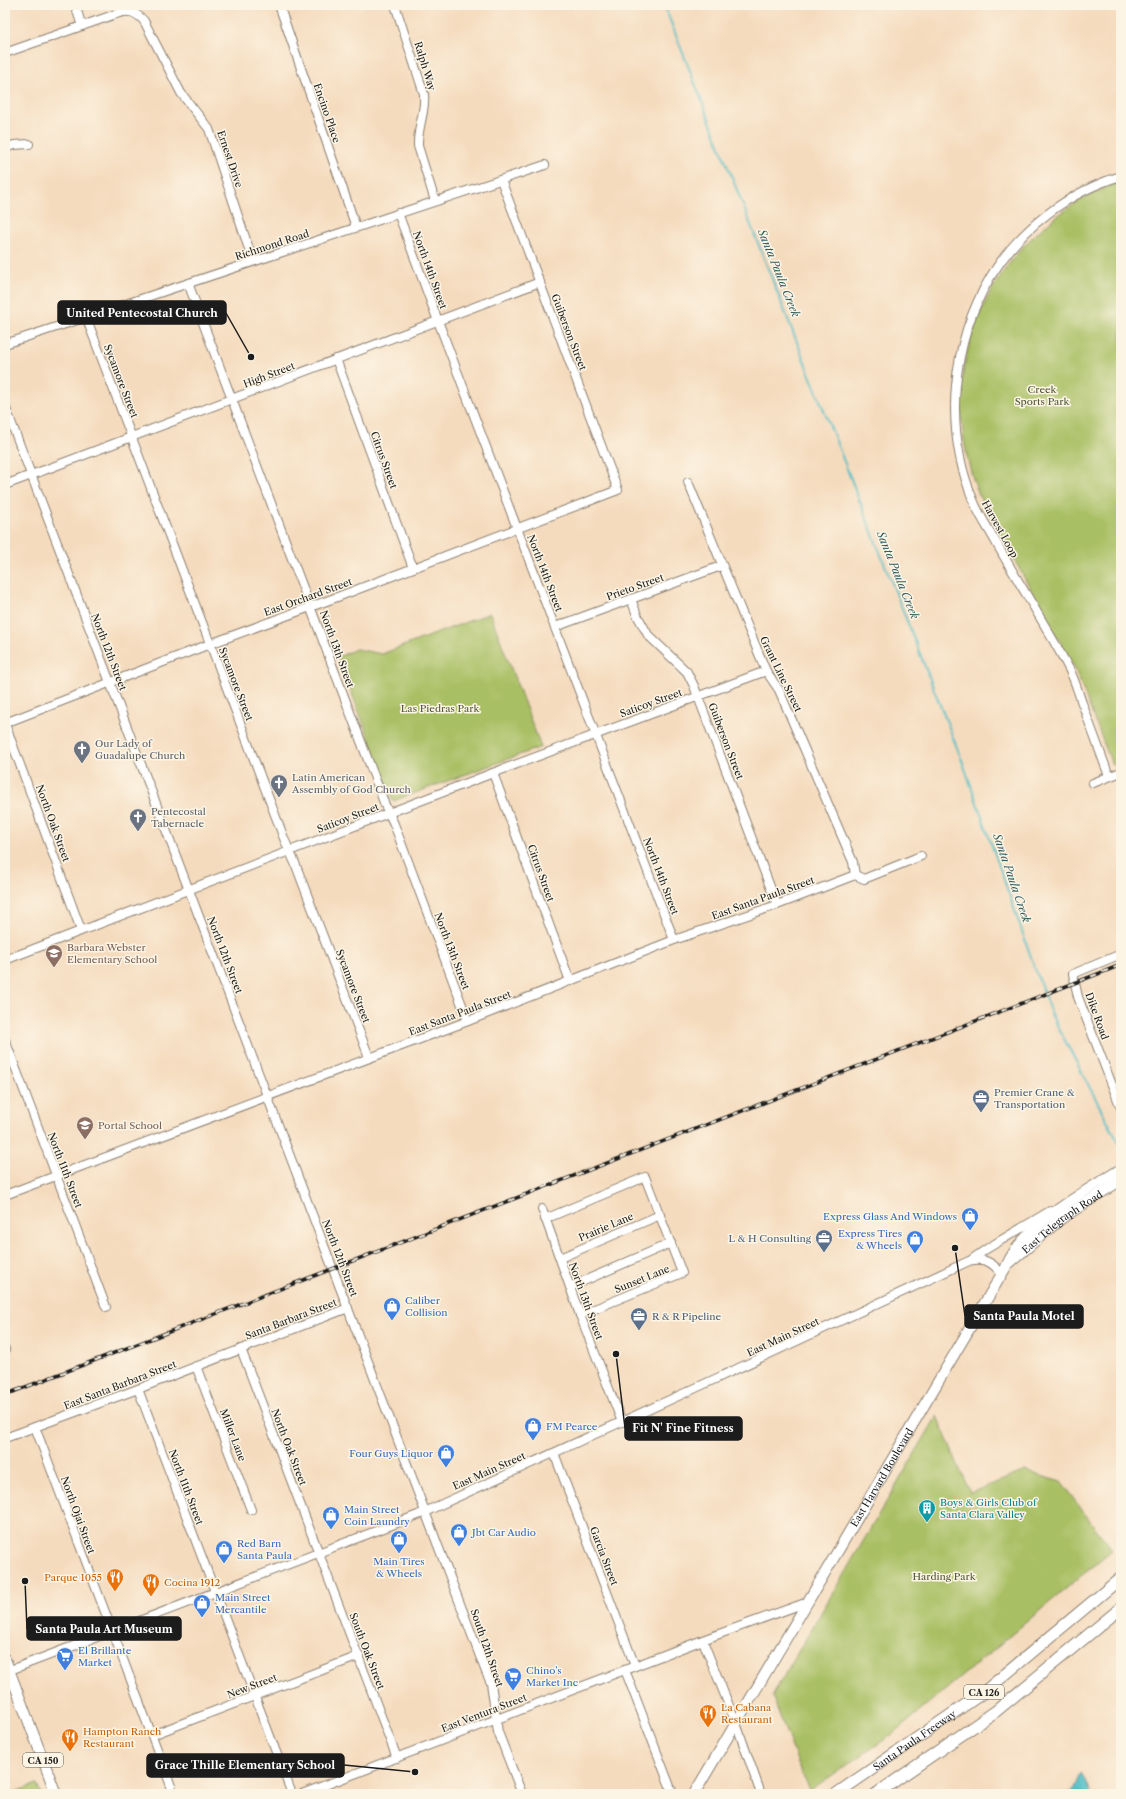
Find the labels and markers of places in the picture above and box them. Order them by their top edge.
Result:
callout: United Pentecostal Church [58,301,226,324]
place label: Our Lady of Guadalupe Church [95,737,186,762]
church icon: Our Lady of Guadalupe Church [72,739,92,764]
place label: Latin American Assembly of God Church [291,771,412,796]
church icon: Latin American Assembly of God Church [269,773,289,798]
place label: Pentecostal Tabernacle [151,805,206,830]
church icon: Pentecostal Tabernacle [128,807,148,832]
place label: Barbara Webster Elementary School [67,941,157,966]
school or university icon: Barbara Webster Elementary School [44,943,64,968]
place label: Premier Crane & Transportation [994,1086,1075,1111]
office icon: Premier Crane & Transportation [971,1088,991,1113]
school or university icon: Portal School [75,1115,95,1140]
place label: Portal School [98,1119,162,1132]
shop icon: Express Glass And Windows [960,1206,980,1231]
place label: Express Glass And Windows [823,1210,957,1223]
place label: Express Tires & Wheels [838,1227,902,1252]
office icon: L & H Consulting [814,1228,834,1253]
shop icon: Express Tires & Wheels [905,1229,925,1254]
place label: L & H Consulting [728,1232,812,1245]
place label: Caliber Collision [405,1294,448,1319]
shop icon: Caliber Collision [382,1296,402,1321]
callout: Santa Paula Motel [965,1305,1083,1328]
office icon: R & R Pipeline [629,1306,649,1331]
place label: R & R Pipeline [652,1310,722,1323]
shop icon: FM Pearce [523,1416,543,1441]
callout: Fit N' Fine Fitness [625,1417,742,1440]
place label: FM Pearce [546,1420,598,1433]
shop icon: Four Guys Liquor [436,1443,456,1468]
place label: Four Guys Liquor [349,1447,434,1460]
place label: Boys & Girls Club of Santa Clara Valley [940,1496,1038,1521]
building icon: Boys & Girls Club of Santa Clara Valley [917,1498,937,1523]
place label: Main Street Coin Laundry [344,1503,410,1528]
shop icon: Main Street Coin Laundry [321,1505,341,1530]
shop icon: Jbt Car Audio [449,1522,469,1547]
place label: Jbt Car Audio [470,1526,536,1539]
shop icon: Main Tires & Wheels [389,1529,409,1554]
place label: Red Barn Santa Paula [237,1537,293,1562]
shop icon: Red Barn Santa Paula [214,1539,234,1564]
place label: Main Tires & Wheels [373,1555,425,1580]
restaurant icon: Parque 1055 [105,1567,125,1592]
place label: Parque 1055 [44,1571,102,1584]
restaurant icon: Cocina 1912 [141,1572,161,1597]
place label: Cocina 1912 [164,1576,220,1589]
place label: Main Street Mercantile [215,1591,271,1616]
shop icon: Main Street Mercantile [192,1593,212,1618]
callout: Santa Paula Art Museum [27,1617,181,1640]
place label: El Brillante Market [78,1644,132,1669]
supermarket icon: El Brillante Market [55,1646,75,1671]
place label: Chino's Market Inc [526,1664,578,1689]
supermarket icon: Chino's Market Inc [503,1666,523,1691]
place label: La Cabana Restaurant [721,1701,773,1726]
restaurant icon: La Cabana Restaurant [698,1703,718,1728]
place label: Hampton Ranch Restaurant [83,1725,162,1750]
restaurant icon: Hampton Ranch Restaurant [60,1727,80,1752]
callout: Grace Thille Elementary School [147,1754,344,1777]

